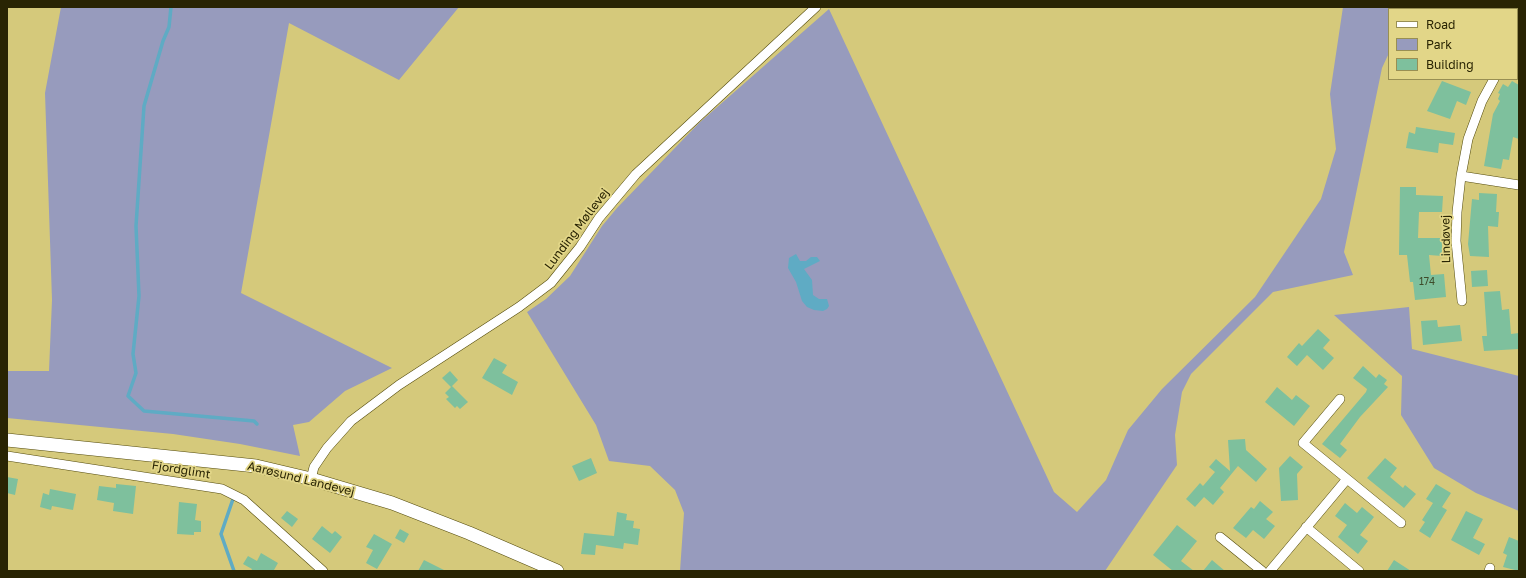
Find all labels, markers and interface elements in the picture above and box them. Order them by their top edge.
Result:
legend [1388,8,1518,80]
text: Road [1426,17,1455,32]
text: Park [1426,37,1452,52]
text: Building [1426,57,1474,72]
street label: Lunding Møllevej [542,186,612,272]
street label: Lindøvej [1438,215,1454,263]
house number: 174 [1419,276,1435,288]
street label: Fjordglimt [151,458,211,482]
street label: Aarøsund Landevej [246,459,356,499]

